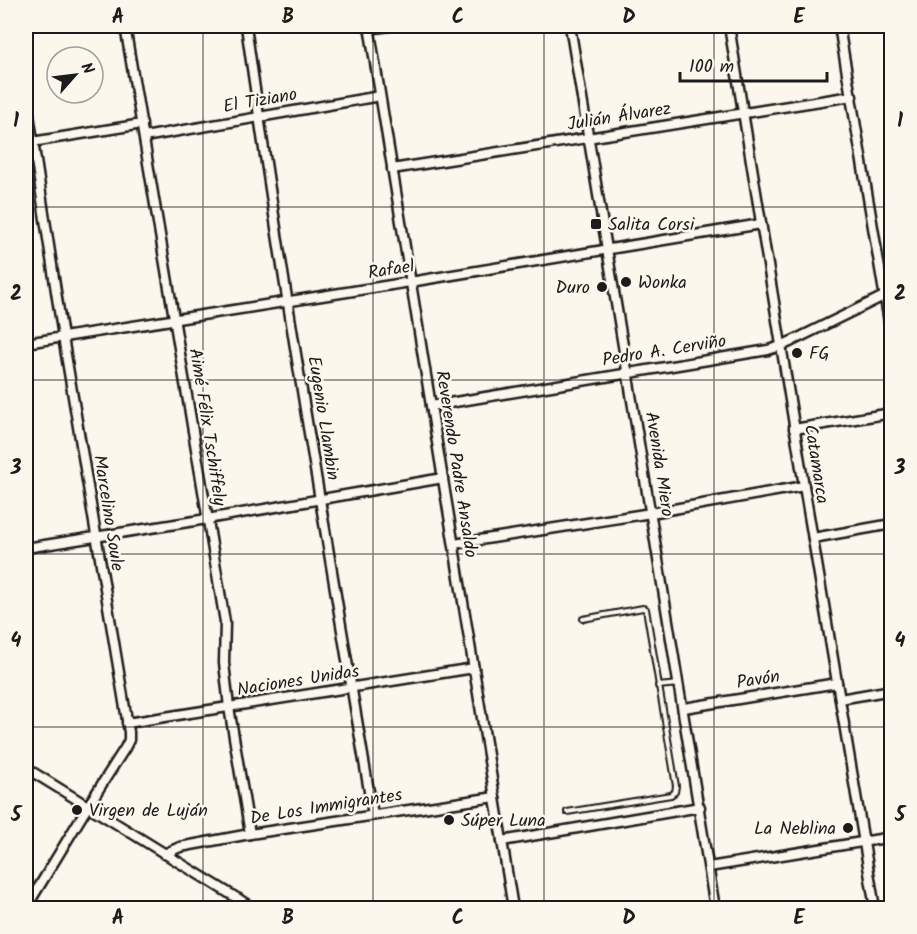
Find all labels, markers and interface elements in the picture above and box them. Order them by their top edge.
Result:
text: A [112,2,124,34]
text: B [282,2,294,34]
text: C [452,2,464,34]
text: D [622,2,636,34]
text: E [793,2,805,34]
north arrow [45,45,105,105]
scale bar [680,45,827,83]
text: 100 m [689,53,734,82]
text: N [74,58,100,79]
street label: El Tiziano [221,81,299,122]
street label: Julián Álvarez [565,95,673,140]
text: 1 [13,106,19,138]
text: 1 [897,106,903,138]
place label: Salita Corsi [608,211,695,240]
marker: Salita Corsi [589,217,603,231]
street label: Rafael [366,252,417,288]
place label: Wonka [638,269,687,298]
place label: Duro [556,274,590,303]
marker: Wonka [619,275,633,289]
text: 2 [10,279,22,311]
text: 2 [894,279,906,311]
marker: Duro [595,280,609,294]
street label: Pedro A. Cerviño [600,327,728,376]
place label: FG [809,340,829,369]
street label: Aimé Félix Tschiffely [180,346,233,509]
marker: FG [790,346,804,360]
street label: Eugenio Llambin [298,354,347,482]
street label: Reverendo Padre Ansaldo [426,369,485,560]
street label: Avenida Miero [636,410,681,519]
street label: Catamarca [795,423,836,506]
text: 3 [10,453,22,485]
street label: Marcelino Soule [84,453,131,573]
text: 3 [894,453,906,485]
text: 4 [11,626,22,658]
text: 4 [895,626,906,658]
street label: Naciones Unidas [235,657,362,705]
street label: Pavón [734,663,782,698]
street label: De Los Immigrantes [248,781,405,834]
place label: Virgen de Luján [89,797,208,826]
text: 5 [10,800,23,832]
text: 5 [894,800,907,832]
marker: Virgen de Luján [70,803,84,817]
place label: Súper Luna [461,807,546,836]
marker: Súper Luna [442,813,456,827]
place label: La Neblina [754,815,836,844]
marker: La Neblina [841,821,855,835]
text: A [112,903,124,934]
text: B [282,903,294,934]
text: C [452,903,464,934]
text: D [622,903,636,934]
text: E [793,903,805,934]

